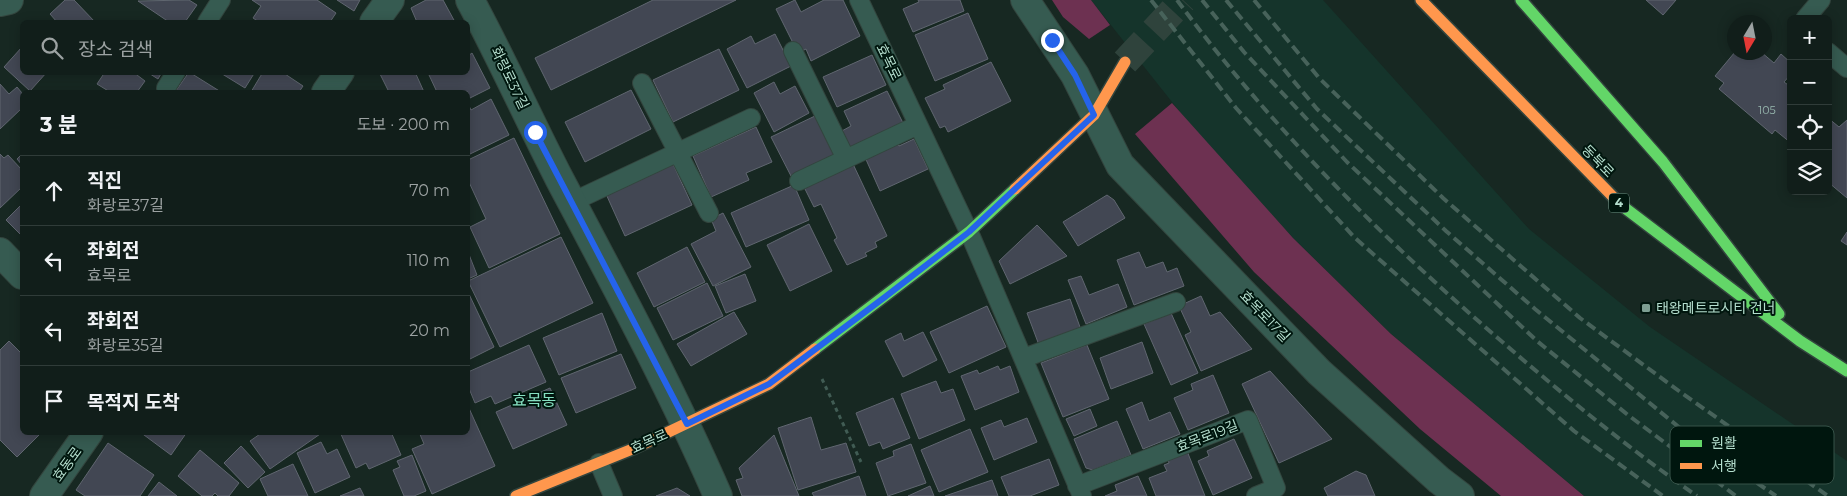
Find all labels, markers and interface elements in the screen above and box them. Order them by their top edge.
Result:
north arrow [1727,15,1772,60]
map controls [1787,15,1832,195]
button: + [1787,15,1832,60]
search box [20,20,470,75]
route end [1041,29,1064,52]
icon: search [38,34,66,62]
text: 장소 검색 [78,38,153,61]
street label: 효목로 [872,41,906,83]
street label: 화랑로37길 [487,44,533,112]
button: − [1787,60,1832,105]
house number: 105 [1758,103,1776,117]
button: locate [1787,105,1832,150]
text: 3 분 [40,112,78,137]
text: 도보 · 200 m [357,115,450,134]
route start [524,121,547,144]
street label: 동북로 [1578,141,1618,181]
button: layers [1787,150,1832,195]
text: 직진 [87,169,122,192]
icon: ahead [40,177,68,205]
text: 70 m [409,181,450,200]
road number: 4 [1609,194,1629,212]
text: 화랑로37길 [87,196,164,215]
text: 좌회전 [87,239,139,262]
icon: left [40,247,68,275]
text: 110 m [407,251,450,270]
text: 효목로 [87,266,131,285]
street label: 효목로17길 [1236,286,1294,346]
place label: 태왕메트로시티 건너 [1656,299,1776,317]
marker: 태왕메트로시티 건너 [1640,302,1652,314]
text: 좌회전 [87,309,139,332]
icon: left [40,317,68,345]
text: 20 m [409,321,450,340]
text: 화랑로35길 [87,336,164,355]
icon: arrive [40,387,68,415]
text: 목적지 도착 [87,391,180,414]
district label: 효목동 [512,391,556,410]
street label: 효목로19길 [1173,416,1241,456]
street label: 효목로 [628,425,670,457]
legend [1670,426,1834,484]
text: 원활 [1711,434,1737,452]
street label: 효동로 [48,443,86,485]
text: 서행 [1711,457,1737,475]

